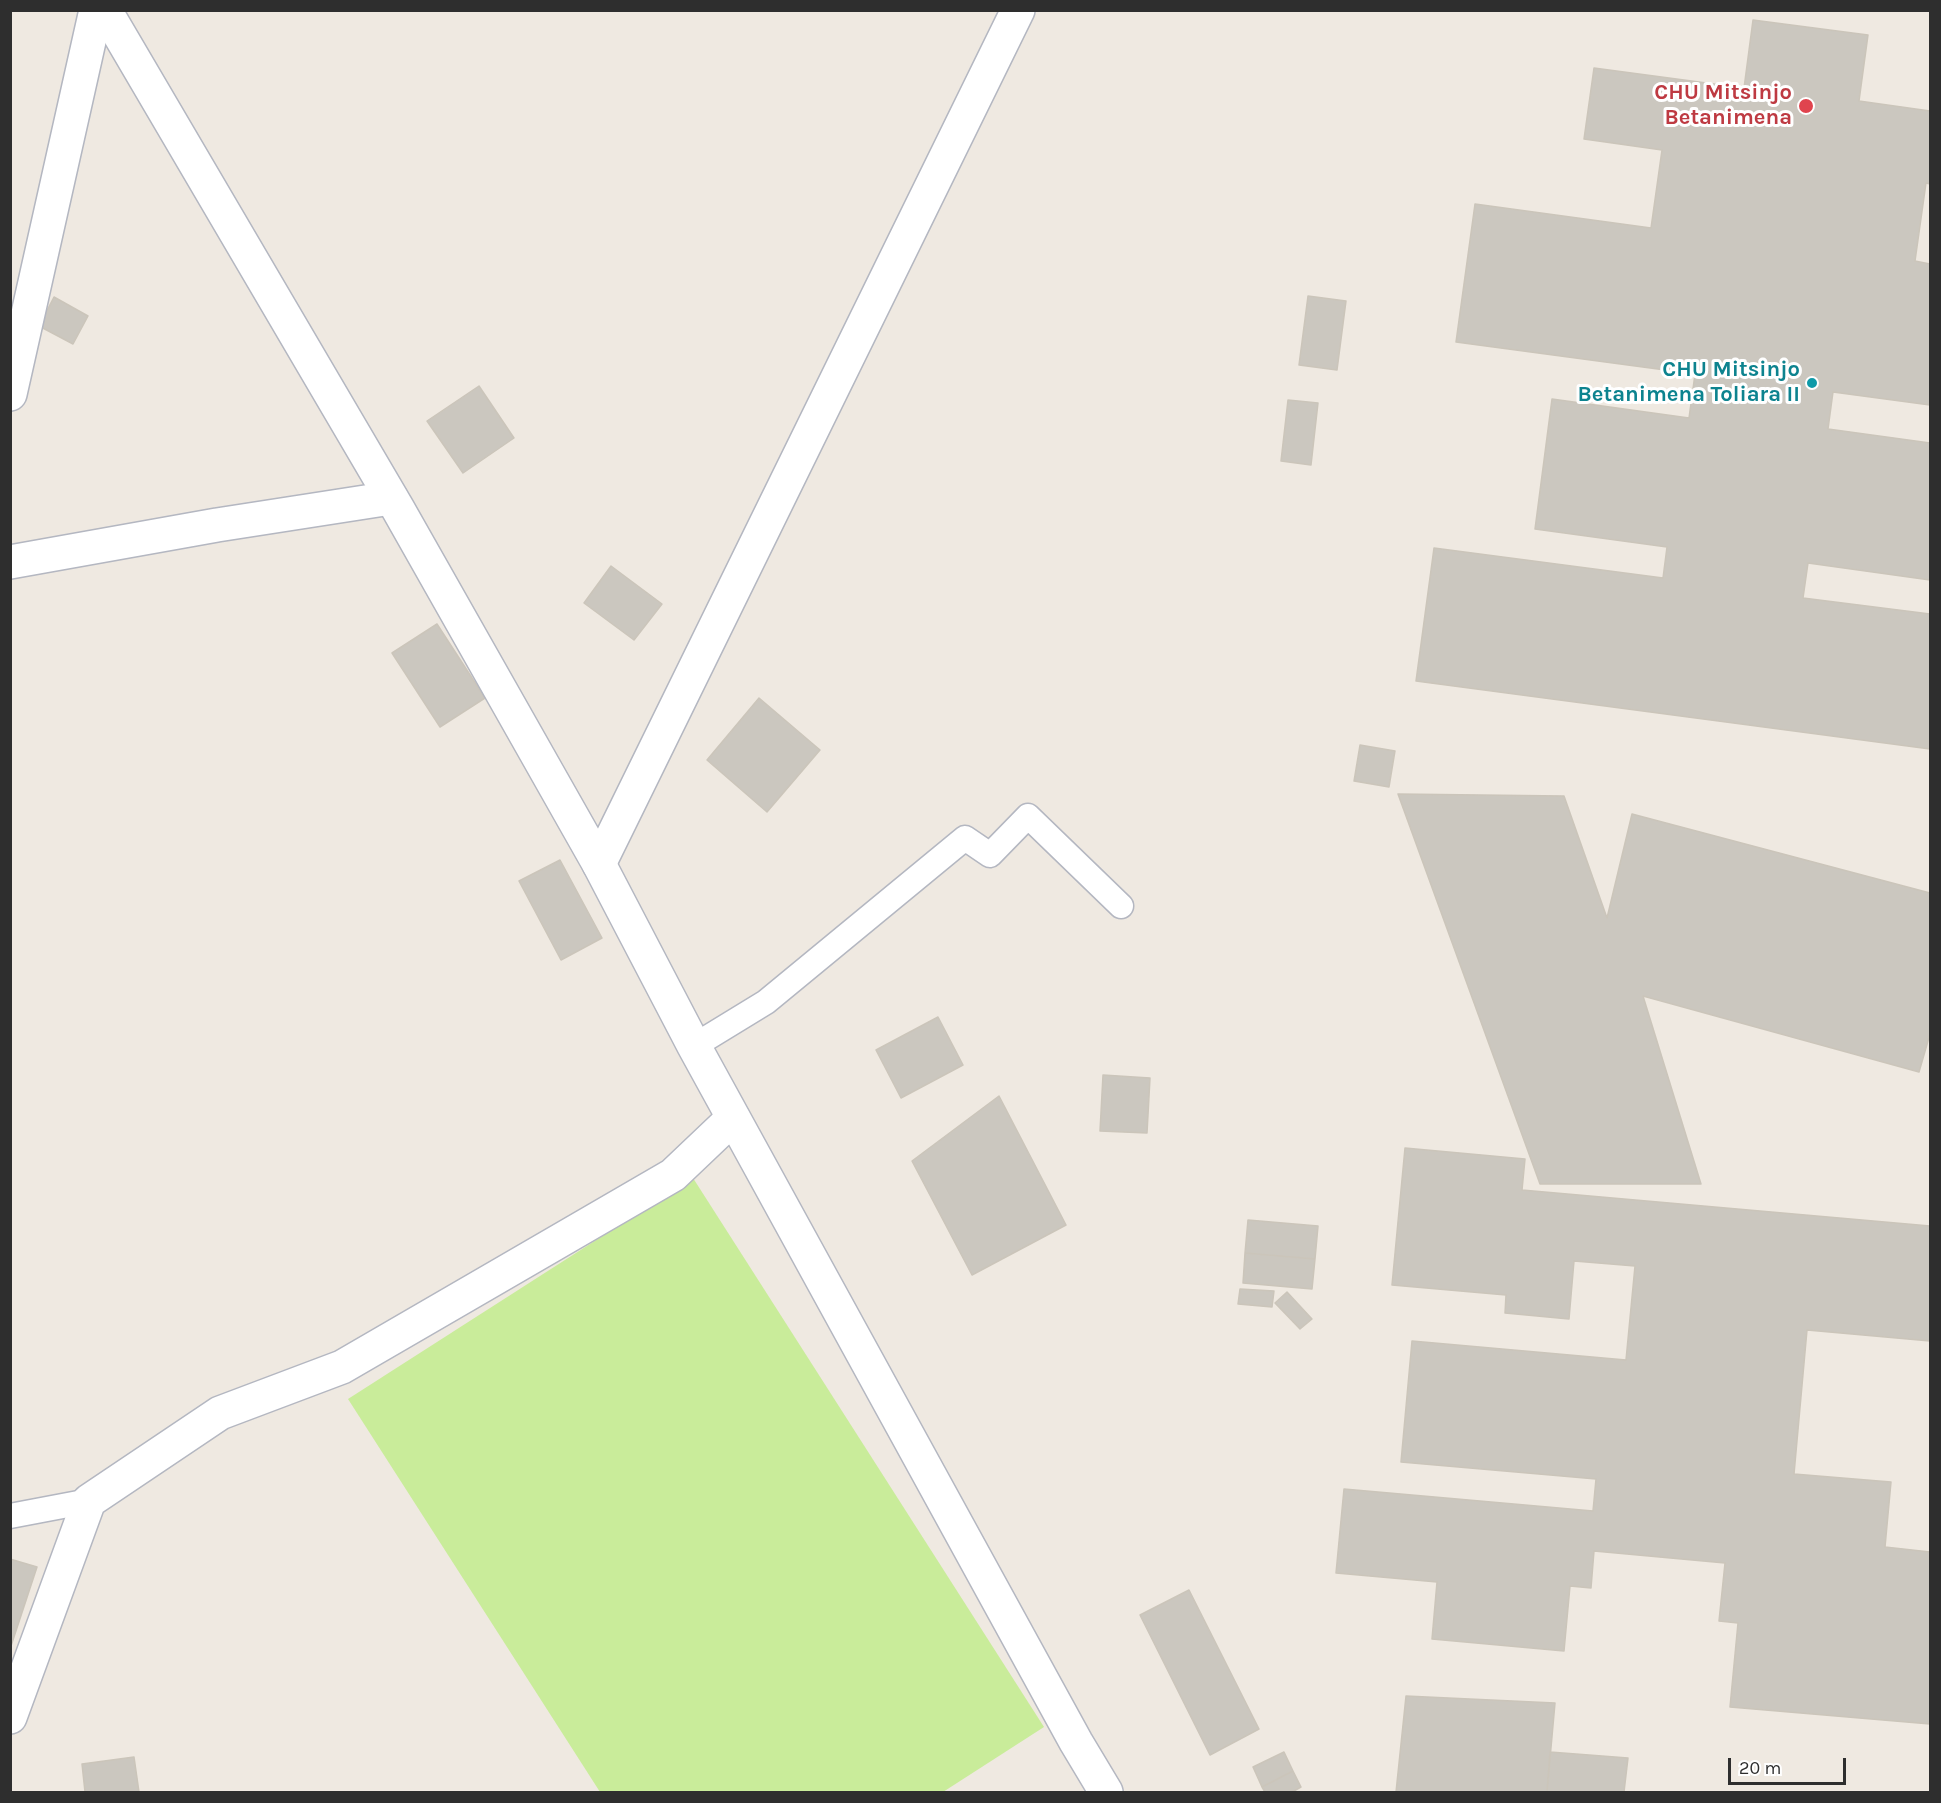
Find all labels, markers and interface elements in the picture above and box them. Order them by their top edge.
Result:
place label: CHU Mitsinjo Betanimena [1654,80,1792,132]
marker: CHU Mitsinjo Betanimena [1797,97,1815,115]
place label: CHU Mitsinjo Betanimena Toliara II [1578,357,1800,408]
marker: CHU Mitsinjo Betanimena Toliara II [1805,376,1819,390]
scale bar [1731,1746,1850,1784]
text: 20 m [1739,1757,1781,1779]

